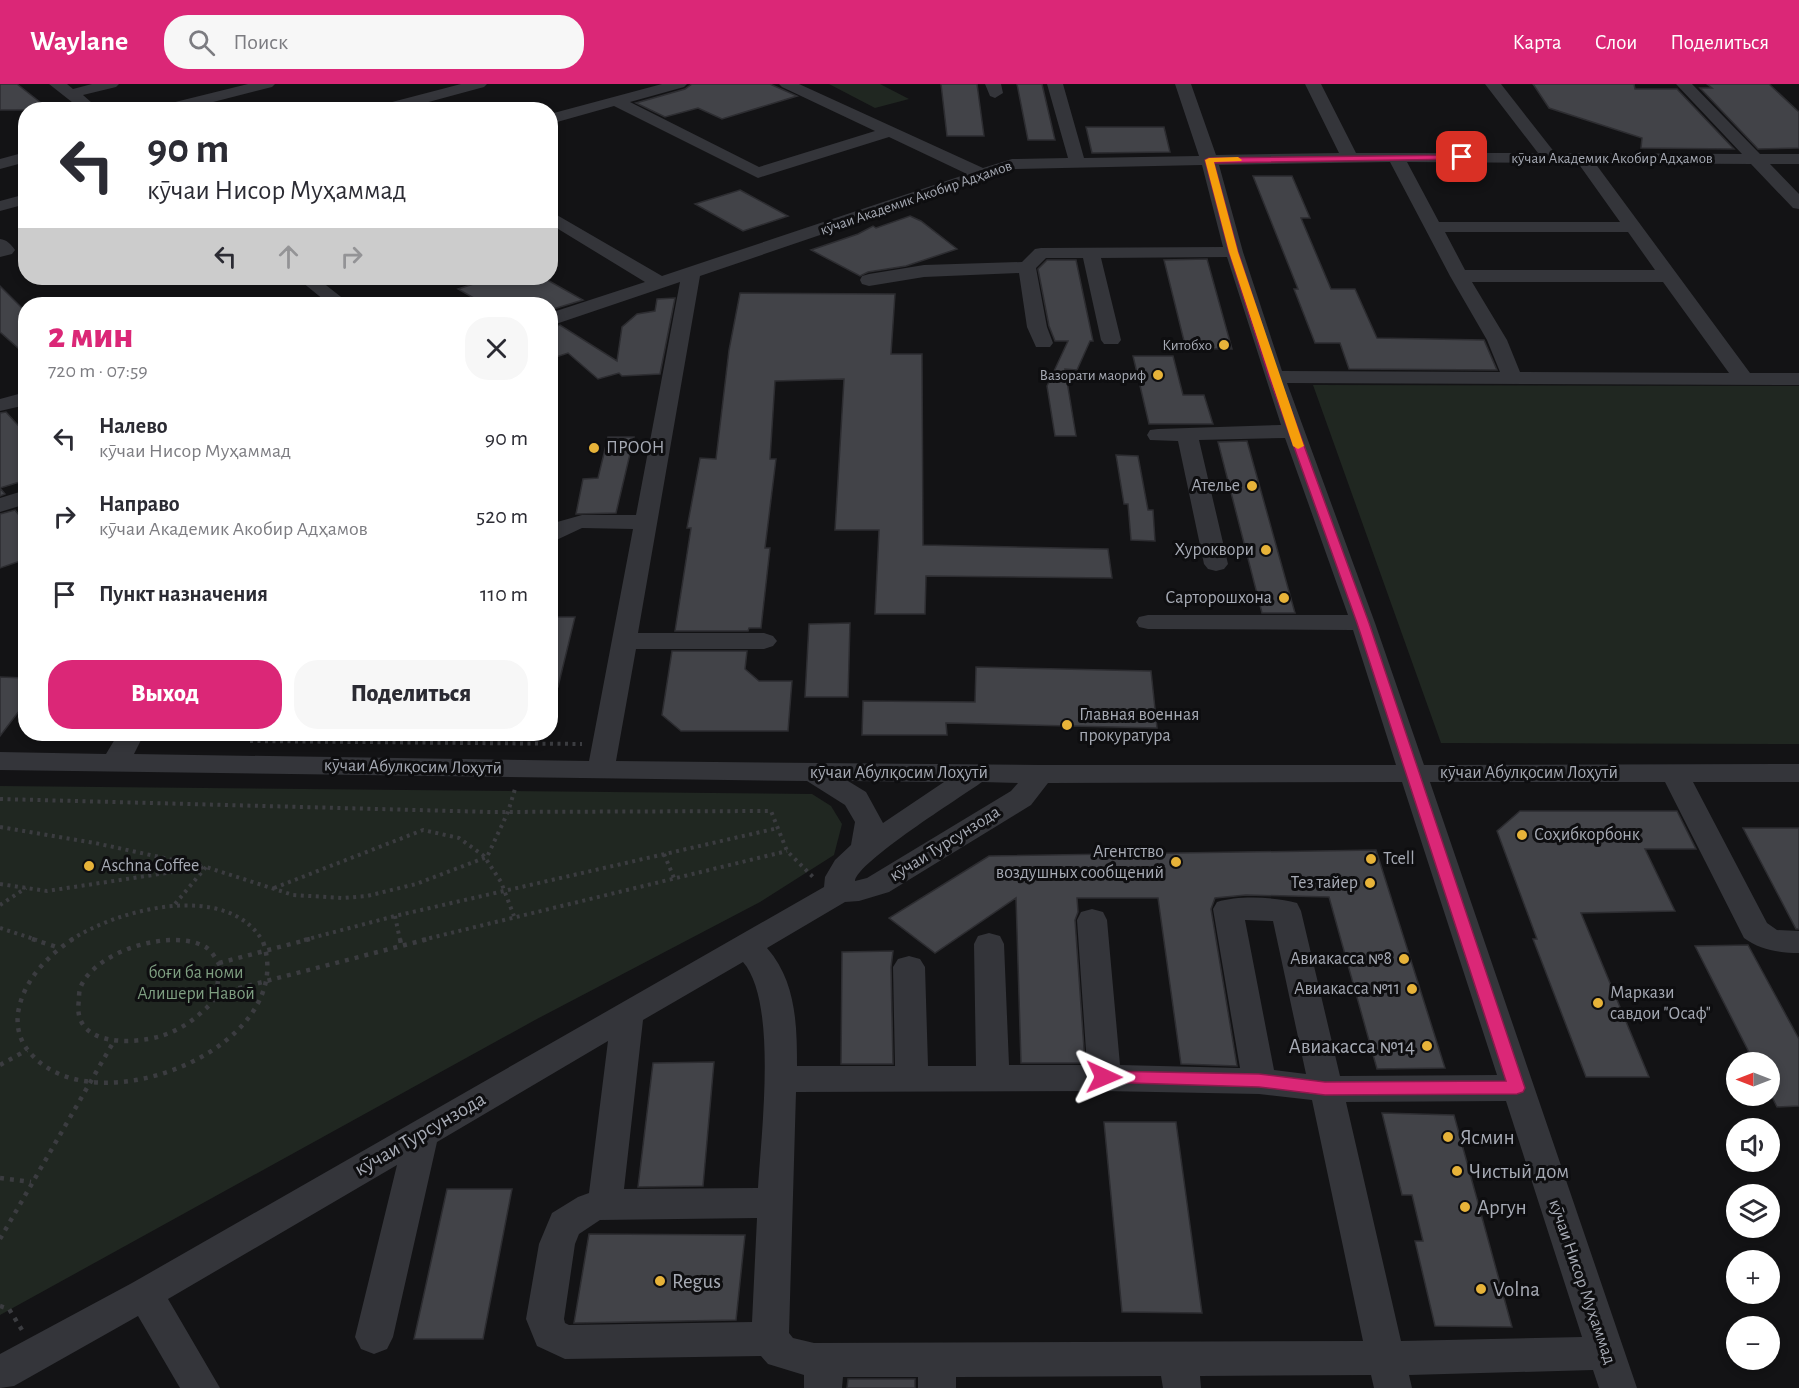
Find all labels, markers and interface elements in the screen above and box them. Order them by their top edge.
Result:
search box [164,15,584,69]
icon: search [185,26,218,59]
text: Waylane [30,28,128,56]
text: Поиск [233,31,288,53]
text: Карта [1512,32,1562,53]
text: Слои [1595,32,1637,53]
text: Поделиться [1670,32,1769,53]
icon: left [48,126,126,204]
text: 90 m [147,128,229,170]
pin [1436,131,1487,182]
icon: arrive [1445,140,1478,173]
street label: кӯчаи Академик Акобир Адҳамов [1511,151,1713,166]
street label: кӯчаи Академик Акобир Адҳамов [818,158,1014,238]
text: кӯчаи Нисор Муҳаммад [147,177,407,204]
icon: left [209,240,242,273]
icon: ahead [272,240,305,273]
icon: right [335,240,368,273]
button: close [465,317,528,380]
text: 2 мин [48,318,134,354]
place label: Китобхо [1162,338,1212,353]
marker: Китобхо [1217,338,1231,352]
text: 720 m · 07:59 [48,361,148,381]
place label: Вазорати маориф [1040,368,1146,383]
marker: Вазорати маориф [1151,368,1165,382]
text: Налево [99,415,168,437]
icon: left [48,422,81,455]
text: 90 m [485,427,528,449]
place label: ПРООН [606,439,665,457]
text: кӯчаи Нисор Муҳаммад [99,441,291,461]
marker: ПРООН [587,441,601,455]
place label: Ателье [1191,477,1240,495]
marker: Ателье [1245,479,1259,493]
text: Направо [99,493,180,515]
icon: right [48,500,81,533]
text: 520 m [476,505,528,527]
text: кӯчаи Академик Акобир Адҳамов [99,519,368,539]
place label: Хуроквори [1175,541,1254,559]
marker: Хуроквори [1259,543,1273,557]
icon: arrive [48,578,81,611]
text: Пункт назначения [99,583,268,605]
text: 110 m [480,583,528,605]
place label: Сарторошхона [1165,589,1272,607]
marker: Сарторошхона [1277,591,1291,605]
button: Выход [48,660,282,729]
button: Поделиться [294,660,528,729]
place label: Главная военная прокуратура [1079,706,1199,745]
marker: Главная военная прокуратура [1060,718,1074,732]
street label: кӯчаи Абулқосим Лоҳутӣ [324,755,502,778]
street label: кӯчаи Абулқосим Лоҳутӣ [810,763,988,782]
street label: кӯчаи Абулқосим Лоҳутӣ [1440,763,1618,782]
street label: кӯчаи Турсунзода [887,803,1003,885]
place label: Соҳибкорбонк [1534,825,1641,844]
marker: Соҳибкорбонк [1515,828,1529,842]
place label: Агентство воздушных сообщений [996,843,1164,882]
place label: Tcell [1383,850,1415,868]
marker: Tcell [1364,852,1378,866]
marker: Агентство воздушных сообщений [1169,855,1183,869]
place label: Aschna Coffee [101,857,199,875]
marker: Aschna Coffee [82,859,96,873]
place label: Тез тайер [1291,874,1358,892]
marker: Тез тайер [1363,876,1377,890]
place label: Авиакасса №8 [1290,950,1392,968]
marker: Авиакасса №8 [1397,952,1411,966]
park label: боғи ба номи Алишери Навоӣ [137,963,255,1003]
place label: Авиакасса №11 [1294,980,1400,998]
marker: Авиакасса №11 [1405,982,1419,996]
place label: Маркази савдои "Осаф" [1610,984,1711,1023]
marker: Маркази савдои "Осаф" [1591,996,1605,1010]
place label: Авиакасса №14 [1289,1036,1415,1057]
marker: Авиакасса №14 [1420,1039,1434,1053]
position arrow [1072,1045,1136,1109]
north arrow [1726,1052,1780,1106]
map controls [1726,1052,1780,1370]
street label: кӯчаи Турсунзода [351,1088,490,1180]
button: sound [1726,1118,1780,1172]
place label: Ясмин [1460,1127,1515,1148]
marker: Ясмин [1441,1130,1455,1144]
place label: Чистый дом [1469,1161,1569,1182]
marker: Чистый дом [1450,1164,1464,1178]
button: layers [1726,1184,1780,1238]
place label: Аргун [1477,1197,1527,1218]
street label: кӯчаи Нисор Муҳаммад [1545,1197,1619,1367]
marker: Аргун [1458,1200,1472,1214]
button: + [1726,1250,1780,1304]
place label: Regus [672,1271,721,1292]
marker: Regus [653,1274,667,1288]
place label: Volna [1493,1279,1540,1300]
marker: Volna [1474,1282,1488,1296]
button: − [1726,1316,1780,1370]

